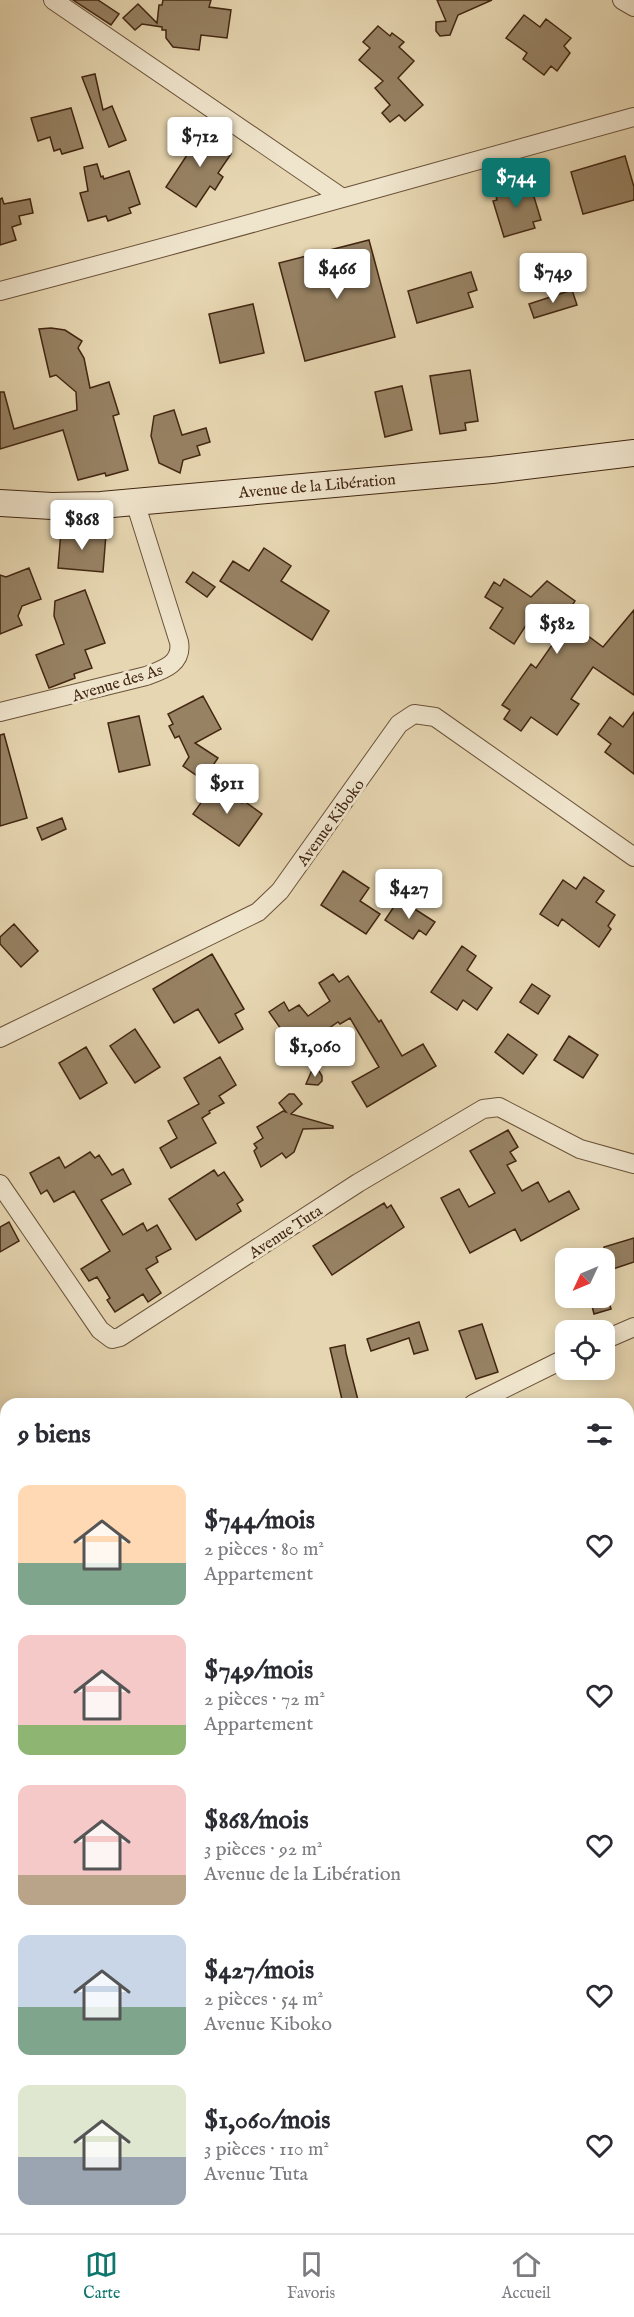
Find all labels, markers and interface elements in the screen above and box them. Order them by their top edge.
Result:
pin: $712 [164,117,236,168]
text: $712 [181,124,219,149]
pin: $744 [480,158,552,209]
text: $744 [496,165,536,190]
pin: $466 [301,249,373,300]
pin: $749 [517,253,589,304]
text: $466 [318,256,356,281]
text: $749 [534,260,572,285]
street label: Avenue de la Libération [237,470,397,504]
pin: $868 [46,500,118,551]
text: $868 [64,507,100,532]
pin: $582 [521,604,593,655]
text: $582 [539,611,575,636]
street label: Avenue des As [69,661,166,707]
pin: $911 [191,764,263,815]
text: $911 [210,771,244,796]
street label: Avenue Kiboko [293,776,370,871]
pin: $427 [373,869,445,920]
text: $427 [389,876,429,901]
pin: $1,060 [266,1027,364,1078]
text: $1,060 [289,1034,341,1059]
street label: Avenue Tuta [245,1202,327,1264]
north arrow [555,1248,615,1308]
map controls [555,1248,615,1380]
button: locate [555,1320,615,1380]
text: 9 biens [18,1418,91,1451]
icon: filters [583,1418,616,1451]
text: $744/mois [204,1504,315,1537]
icon: home [66,1509,138,1581]
icon: heart [583,1529,616,1562]
text: 2 pièces · 80 m² [204,1537,324,1562]
text: Appartement [204,1562,313,1587]
text: $749/mois [204,1654,313,1687]
icon: home [66,1659,138,1731]
icon: heart [583,1679,616,1712]
text: 2 pièces · 72 m² [204,1687,325,1712]
text: Appartement [204,1712,313,1737]
text: $868/mois [204,1804,309,1837]
icon: home [66,1809,138,1881]
icon: heart [583,1829,616,1862]
text: 3 pièces · 92 m² [204,1837,323,1862]
text: Avenue de la Libération [204,1862,401,1887]
text: $427/mois [204,1954,314,1987]
icon: home [66,1959,138,2031]
icon: heart [583,1979,616,2012]
text: 2 pièces · 54 m² [204,1987,323,2012]
text: Avenue Kiboko [204,2012,332,2037]
text: $1,060/mois [204,2104,330,2137]
icon: home [66,2109,138,2181]
icon: heart [583,2129,616,2162]
text: 3 pièces · 110 m² [204,2137,329,2162]
text: Avenue Tuta [204,2162,308,2187]
tab: Carte [83,2248,120,2304]
tab: Favoris [287,2248,335,2304]
tab: Accueil [502,2248,551,2304]

